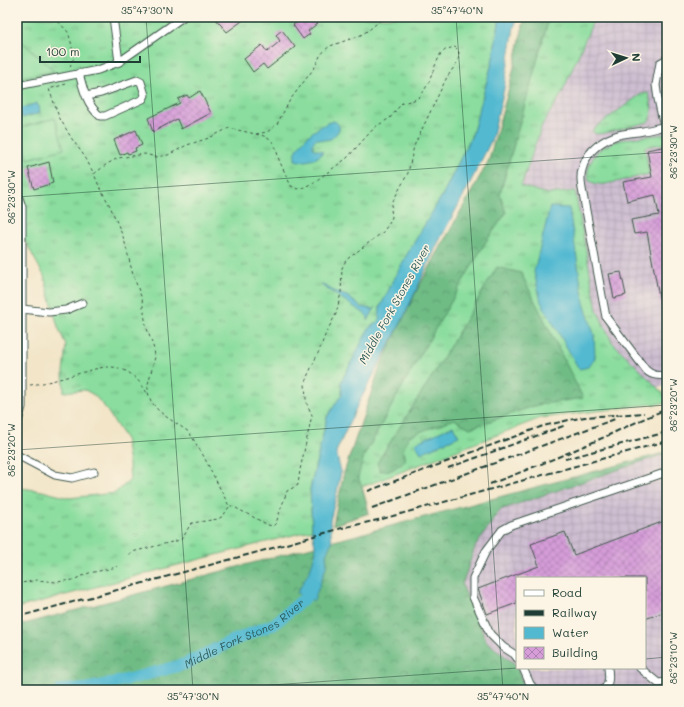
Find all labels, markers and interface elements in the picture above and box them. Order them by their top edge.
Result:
text: 35°47'30"N [121,3,173,17]
text: 35°47'40"N [431,3,483,17]
scale bar [40,38,140,64]
north arrow [606,38,646,78]
text: 100 m [46,43,80,59]
text: N [629,53,644,62]
text: 86°23'30"W [666,125,680,179]
text: 86°23'30"W [4,170,18,224]
water label: Middle Fork Stones River [355,241,433,367]
text: 86°23'20"W [666,378,680,432]
text: 86°23'20"W [4,423,18,477]
legend [516,577,646,669]
text: Road [552,584,582,600]
water label: Middle Fork Stones River [181,594,307,671]
text: Railway [552,604,597,620]
text: Water [552,624,589,640]
text: 86°23'10"W [666,632,680,684]
text: Building [552,644,598,660]
text: 35°47'30"N [167,689,219,703]
text: 35°47'40"N [477,689,529,703]

